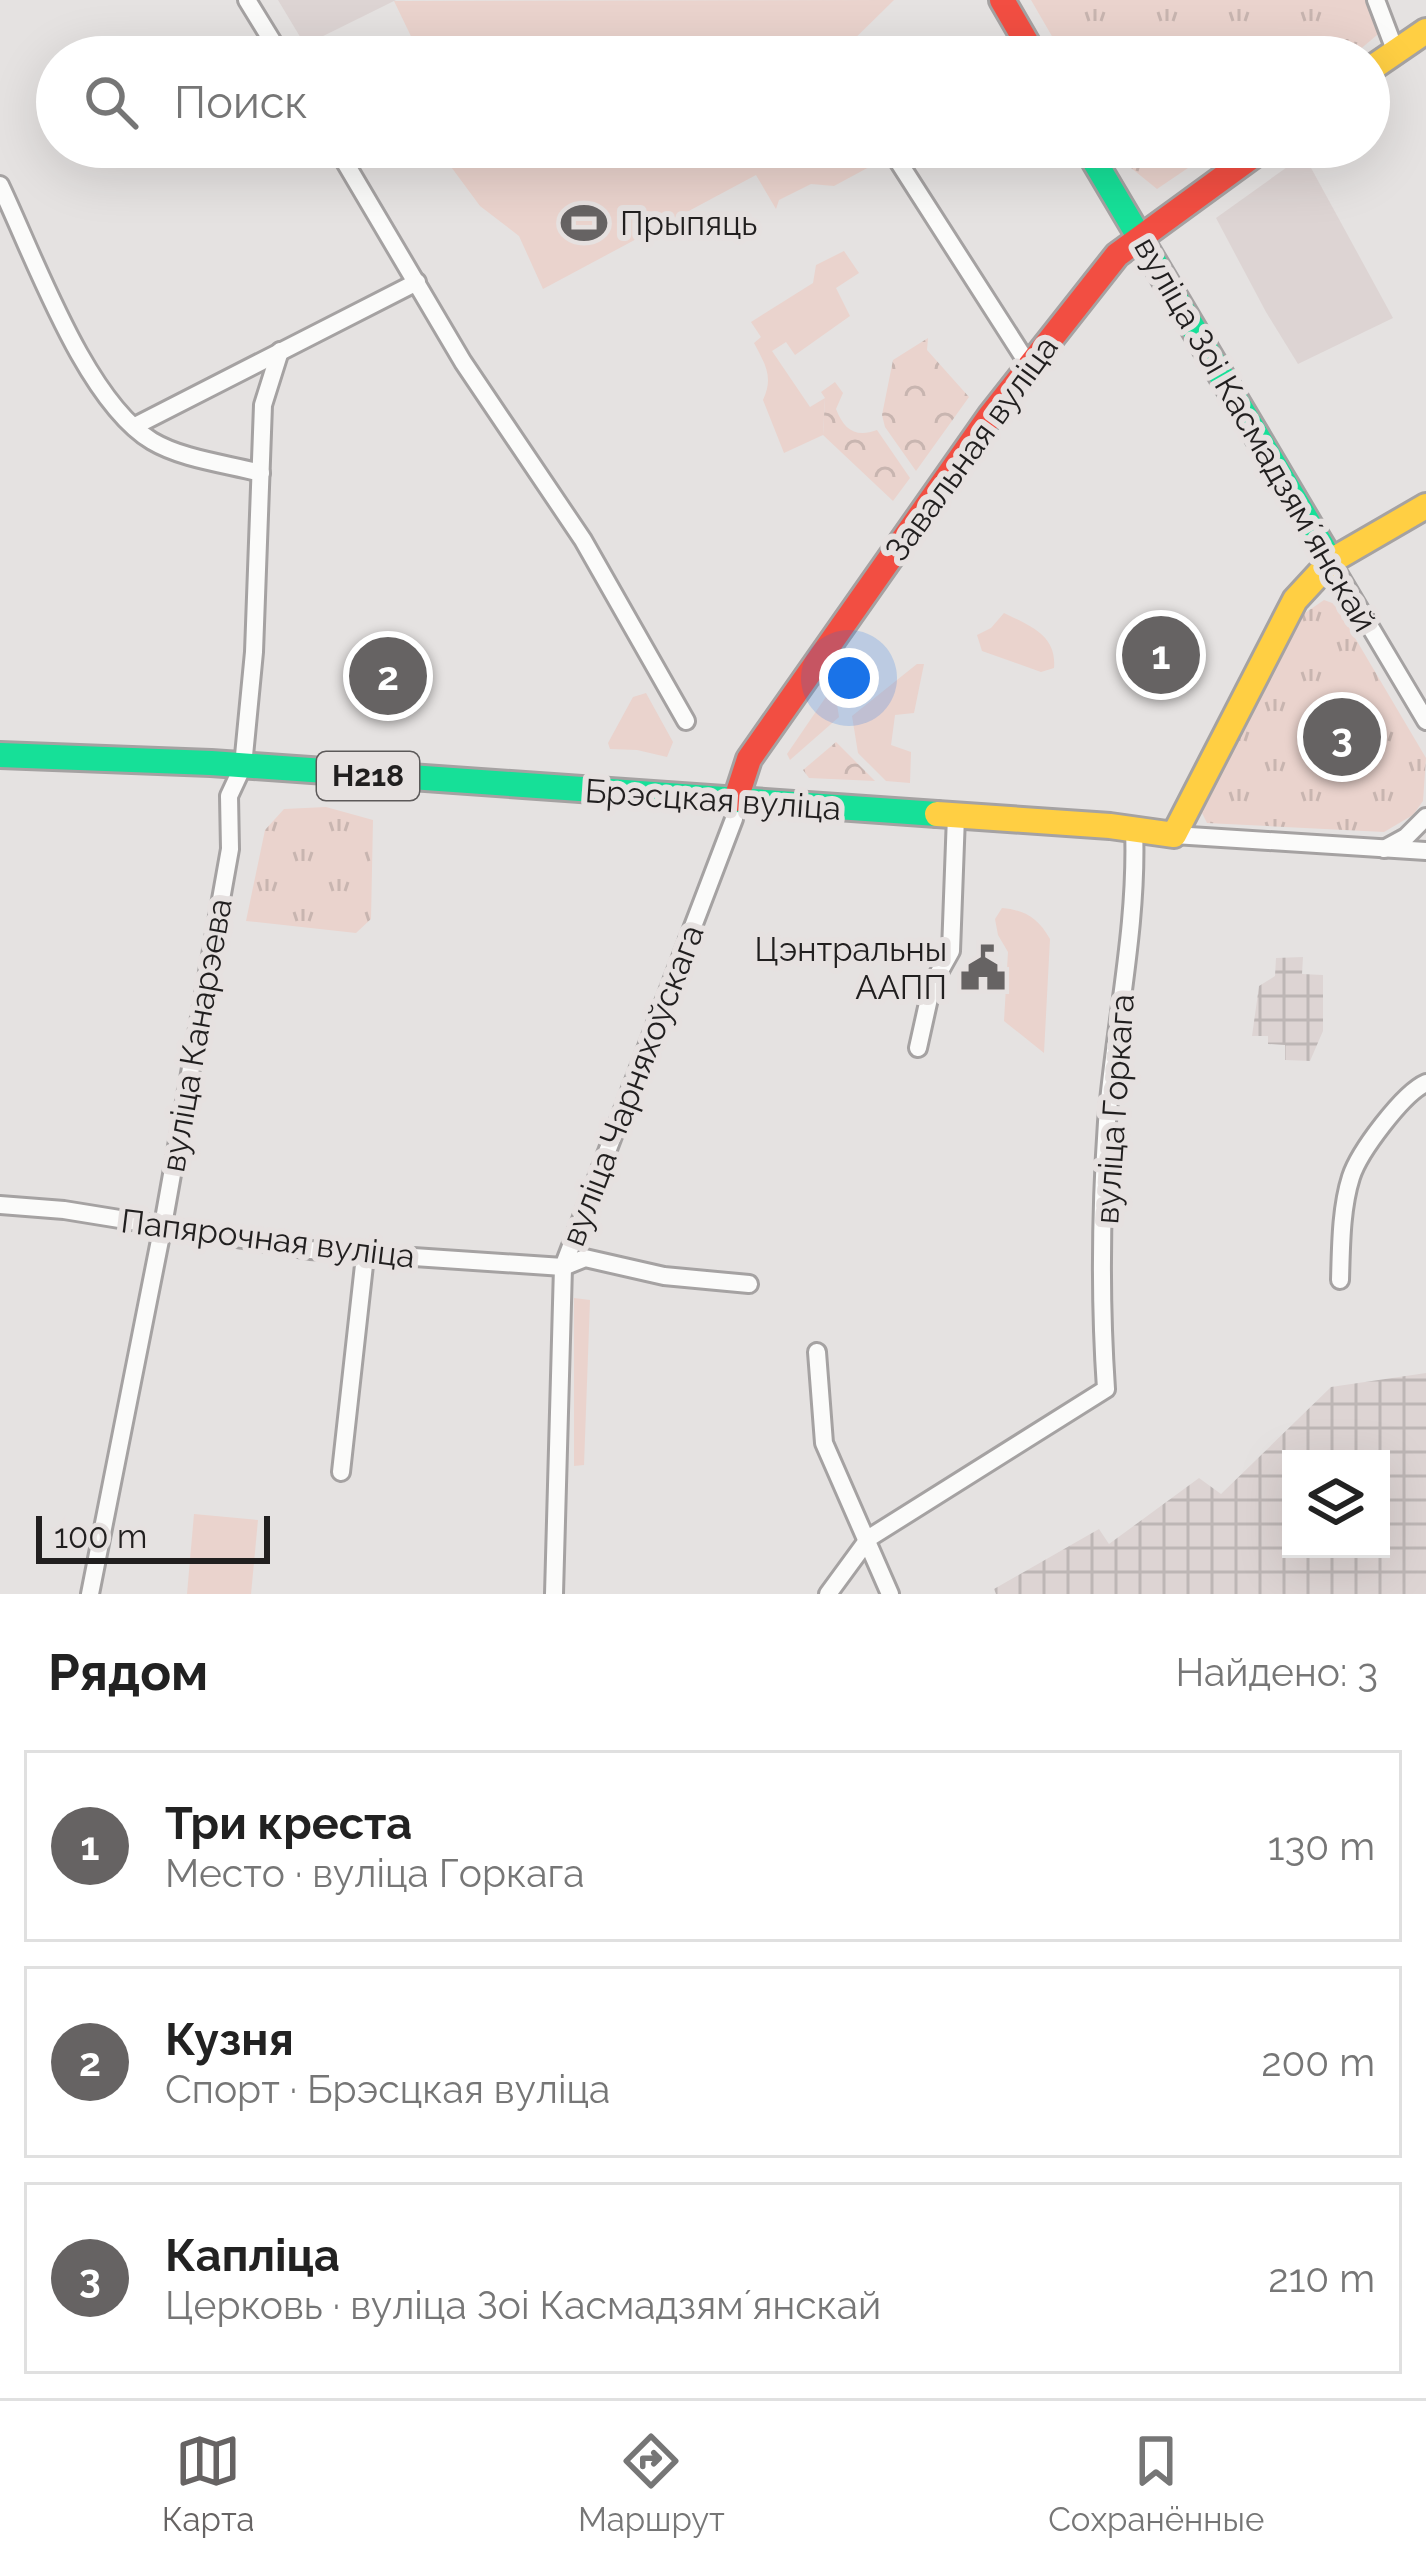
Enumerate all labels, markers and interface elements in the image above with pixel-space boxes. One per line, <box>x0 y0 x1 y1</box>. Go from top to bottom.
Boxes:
search box <box>36 36 1390 168</box>
icon: search <box>78 69 144 135</box>
text: Поиск <box>174 76 308 129</box>
sports icon: Прыпяць <box>559 198 609 248</box>
place label: Прыпяць <box>620 204 757 243</box>
street label: вуліца Зоі Касмадзямʼянскай <box>1126 230 1385 639</box>
street label: Завальная вуліца <box>877 328 1066 568</box>
pin: 1 <box>1122 610 1200 700</box>
pin: 2 <box>349 631 427 721</box>
your location <box>819 648 879 708</box>
pin: 3 <box>1303 692 1381 782</box>
road number: Н218 <box>317 752 419 800</box>
street label: Брэсцкая вуліца <box>584 771 842 828</box>
street label: вуліца Канарэева <box>153 895 240 1175</box>
street label: вуліца Чарняхоўскага <box>553 919 712 1251</box>
place label: Цэнтральны ААПП <box>755 930 947 1007</box>
public building icon: Цэнтральны ААПП <box>958 943 1008 993</box>
street label: вуліца Горкага <box>1087 993 1142 1225</box>
street label: Папярочная вуліца <box>119 1201 417 1276</box>
map controls <box>1282 1450 1390 1558</box>
button: layers <box>1282 1450 1390 1558</box>
scale bar <box>36 1510 270 1563</box>
text: 100 m <box>54 1517 147 1556</box>
text: Рядом <box>48 1642 208 1702</box>
text: Найдено: 3 <box>1175 1649 1378 1695</box>
text: Три креста <box>165 1797 412 1850</box>
text: 1 <box>80 1823 100 1869</box>
text: 130 m <box>1268 1823 1375 1869</box>
text: Место · вуліца Горкага <box>165 1850 585 1896</box>
text: Кузня <box>165 2013 294 2066</box>
text: 2 <box>79 2039 101 2085</box>
text: 200 m <box>1261 2039 1375 2085</box>
text: Спорт · Брэсцкая вуліца <box>165 2066 610 2112</box>
text: Капліца <box>165 2229 340 2282</box>
text: 3 <box>79 2255 101 2301</box>
text: 210 m <box>1268 2255 1375 2301</box>
text: Церковь · вуліца Зоі Касмадзямʼянскай <box>165 2282 881 2328</box>
tab: Карта <box>162 2428 255 2539</box>
tab: Маршрут <box>578 2428 725 2539</box>
tab: Сохранённые <box>1048 2428 1264 2539</box>

